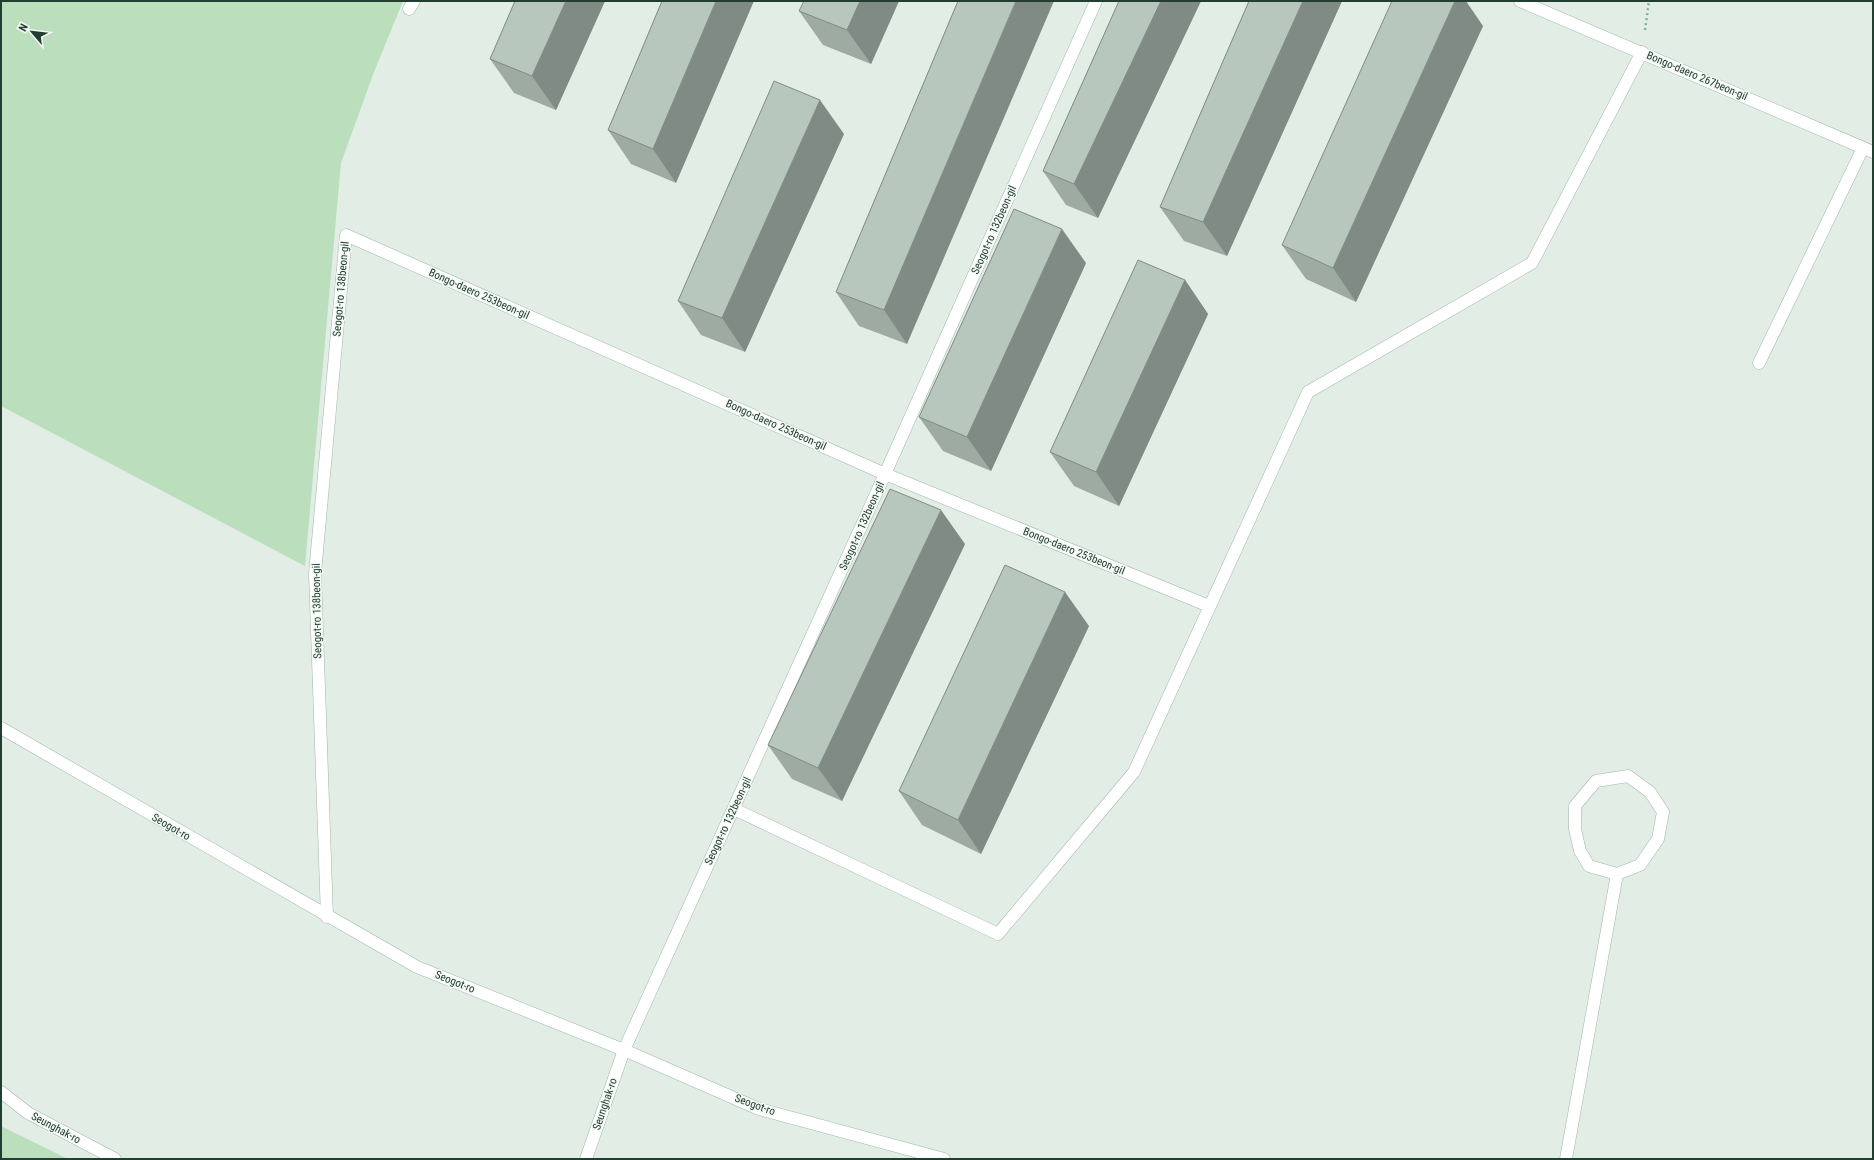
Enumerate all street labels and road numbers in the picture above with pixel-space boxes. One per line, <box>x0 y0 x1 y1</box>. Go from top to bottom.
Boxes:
street label: Bongo-daero 267beon-gil <box>1644 49 1750 103</box>
street label: Seogot-ro 132beon-gil <box>969 184 1019 276</box>
street label: Seogot-ro 138beon-gil <box>330 241 352 337</box>
street label: Bongo-daero 253beon-gil <box>427 266 531 322</box>
street label: Bongo-daero 253beon-gil <box>724 397 828 453</box>
street label: Seogot-ro 132beon-gil <box>837 480 887 572</box>
street label: Bongo-daero 253beon-gil <box>1021 525 1127 577</box>
street label: Seogot-ro 138beon-gil <box>310 563 324 659</box>
street label: Seogot-ro 132beon-gil <box>702 775 754 867</box>
street label: Seogot-ro <box>150 811 193 843</box>
street label: Seogot-ro <box>433 968 477 996</box>
street label: Seunghak-ro <box>590 1076 620 1132</box>
street label: Seogot-ro <box>733 1092 777 1118</box>
street label: Seunghak-ro <box>29 1110 83 1147</box>

